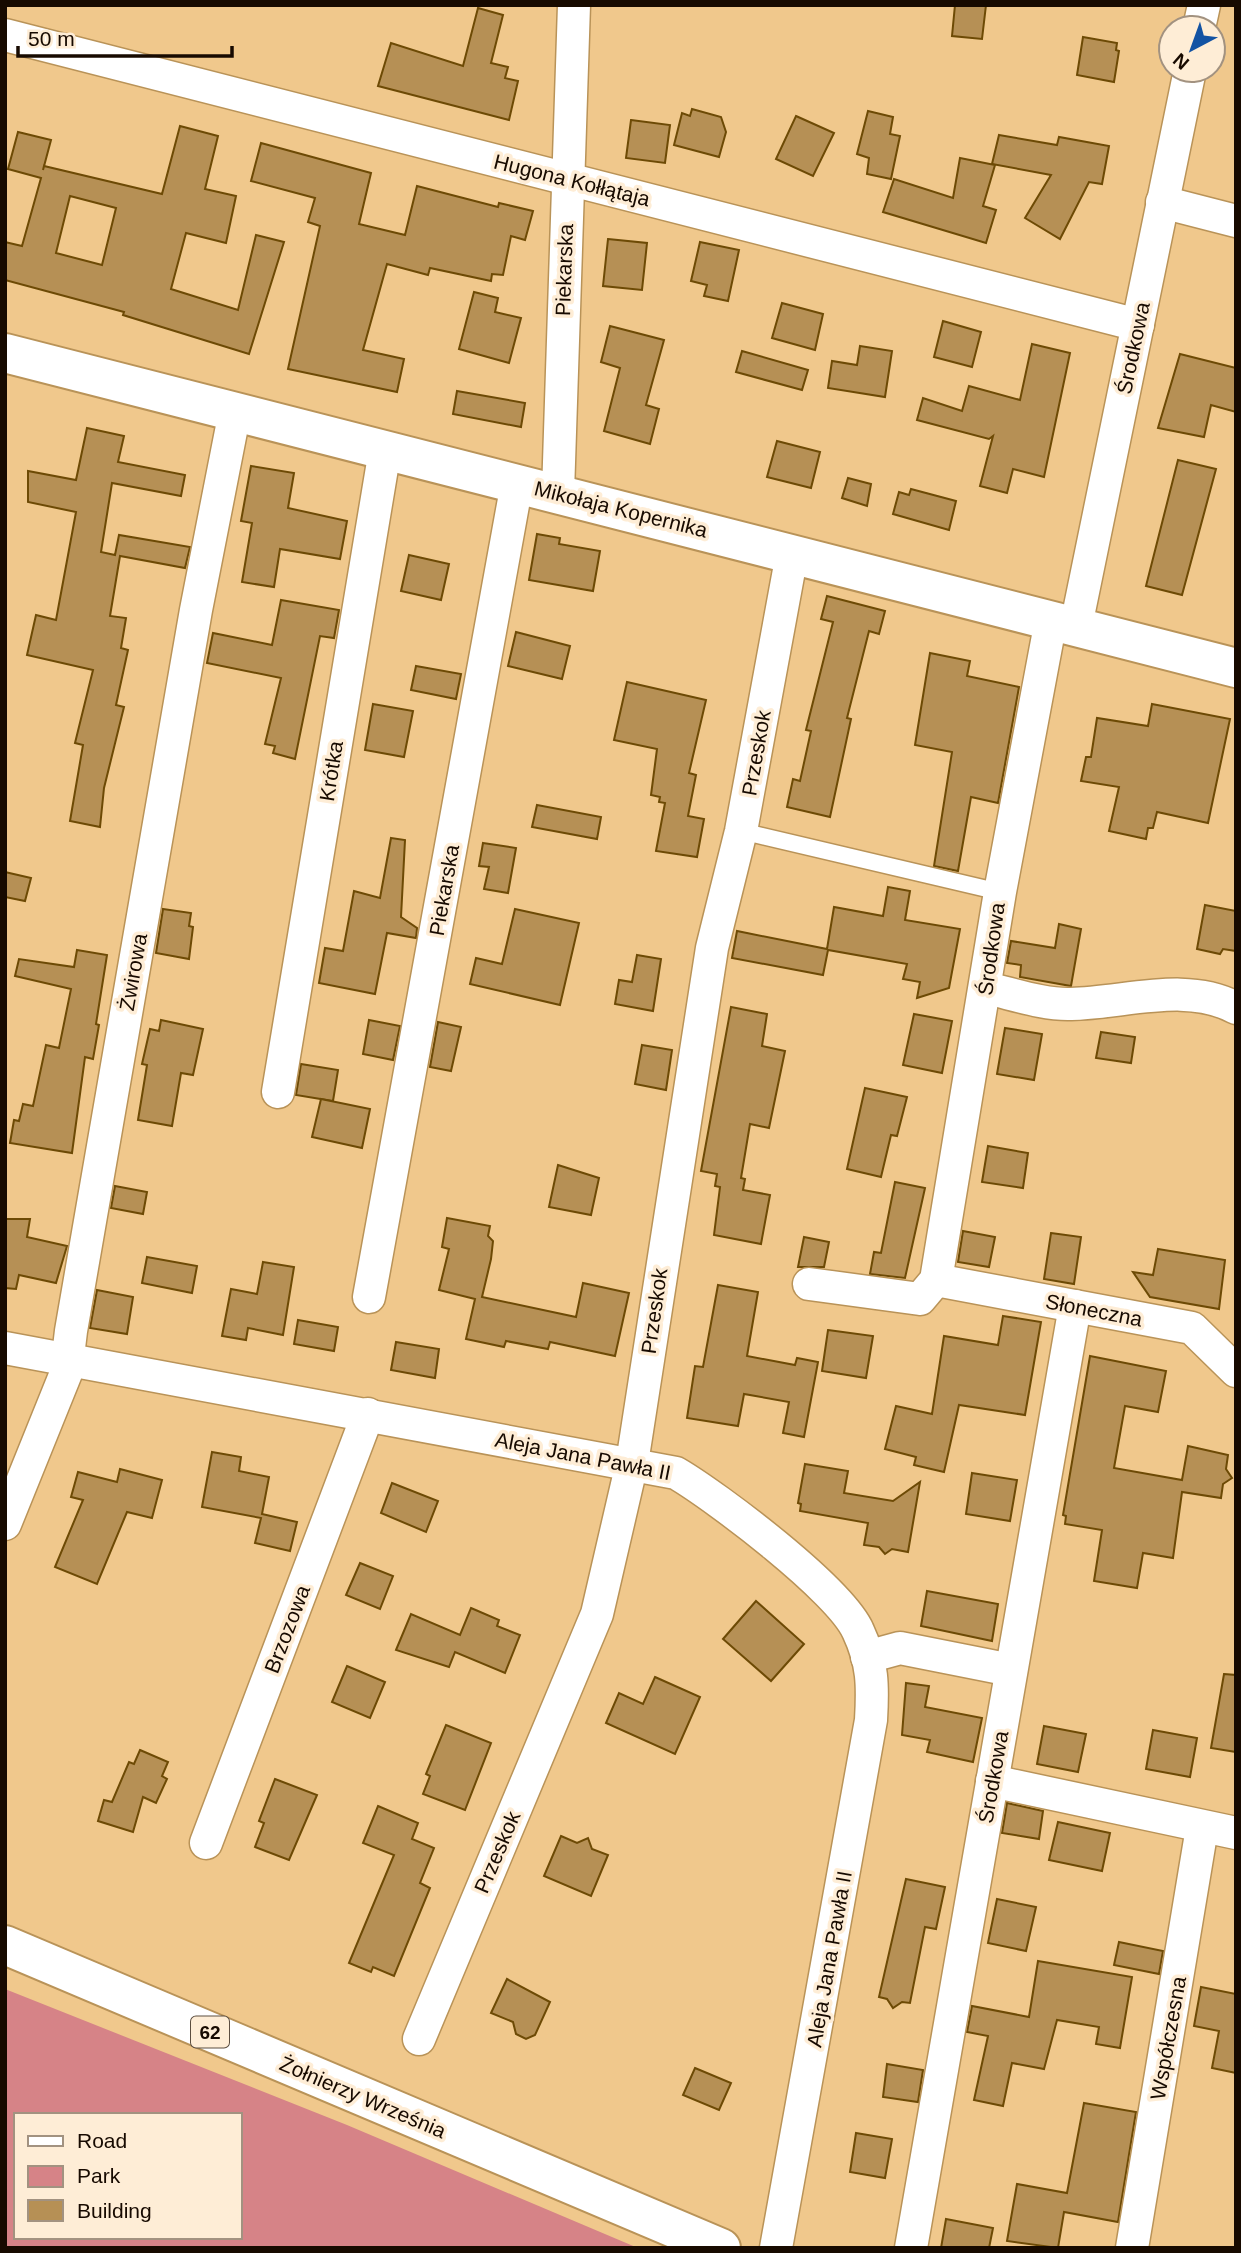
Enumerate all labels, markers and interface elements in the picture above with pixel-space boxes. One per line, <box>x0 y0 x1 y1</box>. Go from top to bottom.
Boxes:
scale bar <box>18 14 231 58</box>
north arrow <box>1157 14 1227 84</box>
text: 50 m <box>28 27 75 50</box>
text: N <box>1169 49 1193 74</box>
street label: Hugona Kołłątaja <box>492 149 653 211</box>
street label: Piekarska <box>551 223 577 316</box>
street label: Środkowa <box>1112 300 1154 396</box>
street label: Mikołaja Kopernika <box>532 476 710 542</box>
street label: Przeskok <box>737 708 775 798</box>
street label: Krótka <box>315 739 347 803</box>
street label: Piekarska <box>425 842 463 937</box>
street label: Środkowa <box>973 901 1009 997</box>
street label: Żwirowa <box>115 931 151 1012</box>
street label: Przeskok <box>637 1266 671 1355</box>
street label: Słoneczna <box>1044 1289 1145 1331</box>
street label: Aleja Jana Pawła II <box>493 1428 673 1484</box>
street label: Brzozowa <box>260 1582 314 1676</box>
street label: Środkowa <box>974 1729 1012 1825</box>
street label: Przeskok <box>470 1807 525 1896</box>
street label: Aleja Jana Pawła II <box>802 1869 856 2049</box>
street label: Współczesna <box>1146 1974 1190 2101</box>
road number: 62 <box>191 2016 229 2048</box>
street label: Żołnierzy Września <box>277 2052 450 2143</box>
legend <box>14 2113 242 2239</box>
text: Road <box>77 2129 127 2152</box>
text: Park <box>77 2164 121 2187</box>
text: Building <box>77 2199 152 2222</box>

